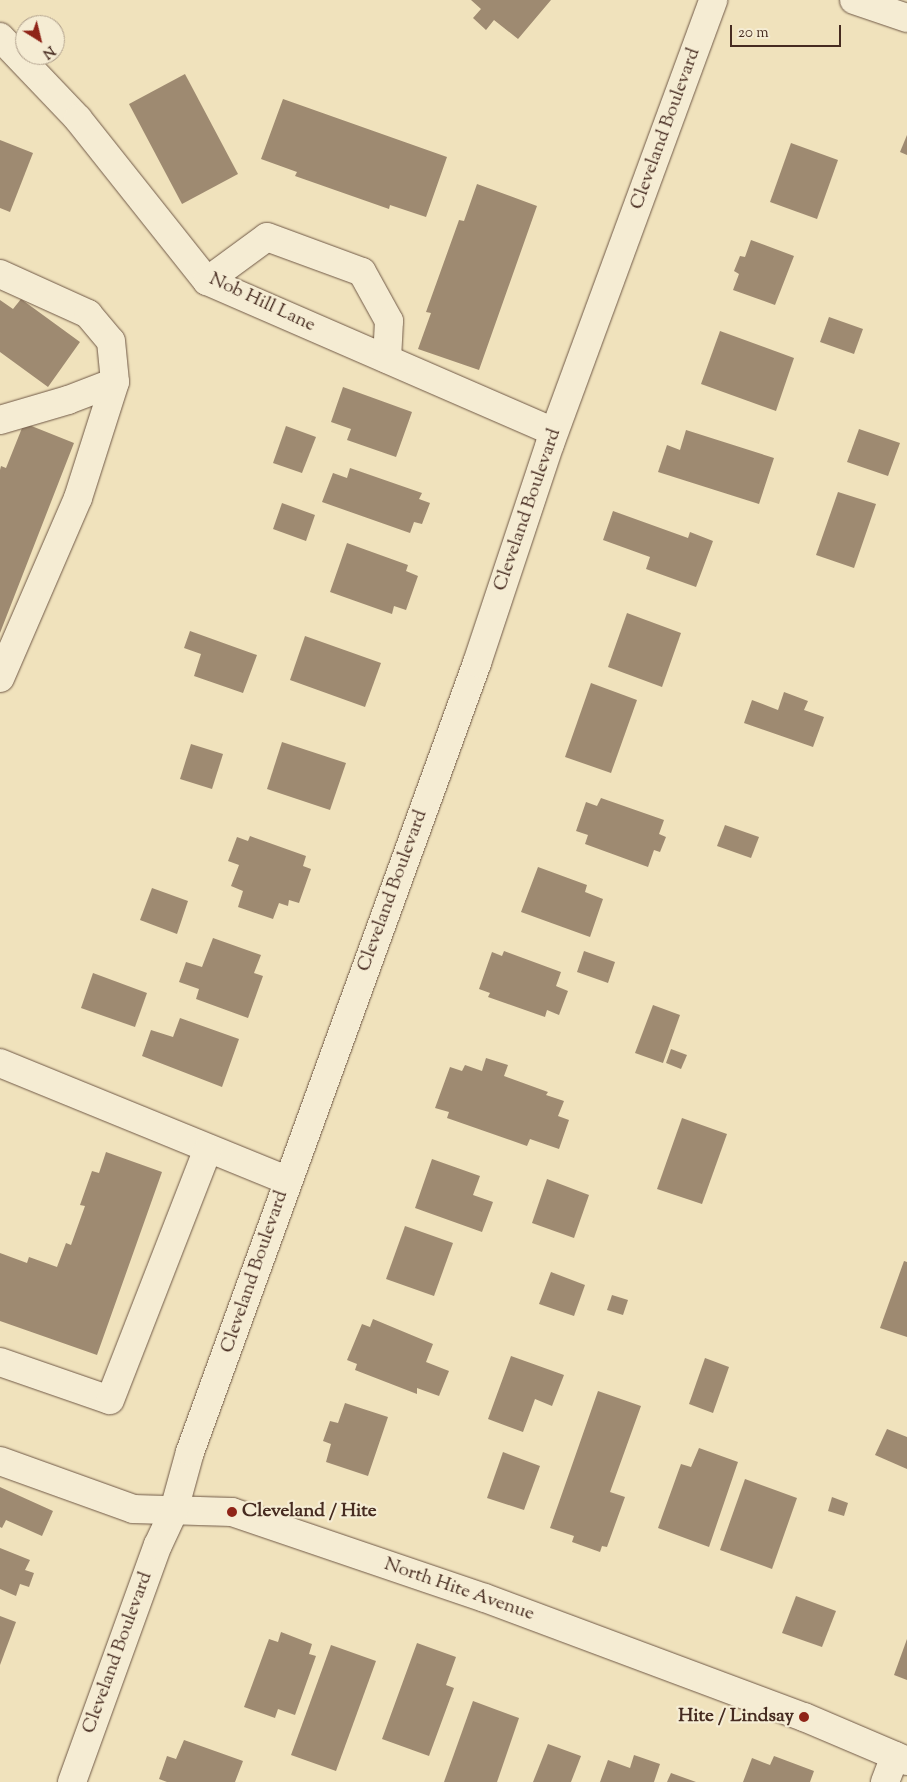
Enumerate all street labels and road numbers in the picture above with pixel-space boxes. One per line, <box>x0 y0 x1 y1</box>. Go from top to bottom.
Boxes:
street label: Cleveland Boulevard <box>626 45 706 213</box>
street label: Nob Hill Lane <box>205 268 319 338</box>
street label: Cleveland Boulevard <box>489 426 567 594</box>
street label: Cleveland Boulevard <box>353 807 433 975</box>
street label: Cleveland Boulevard <box>216 1188 294 1356</box>
street label: North Hite Avenue <box>381 1554 537 1626</box>
street label: Cleveland Boulevard <box>78 1569 158 1737</box>

